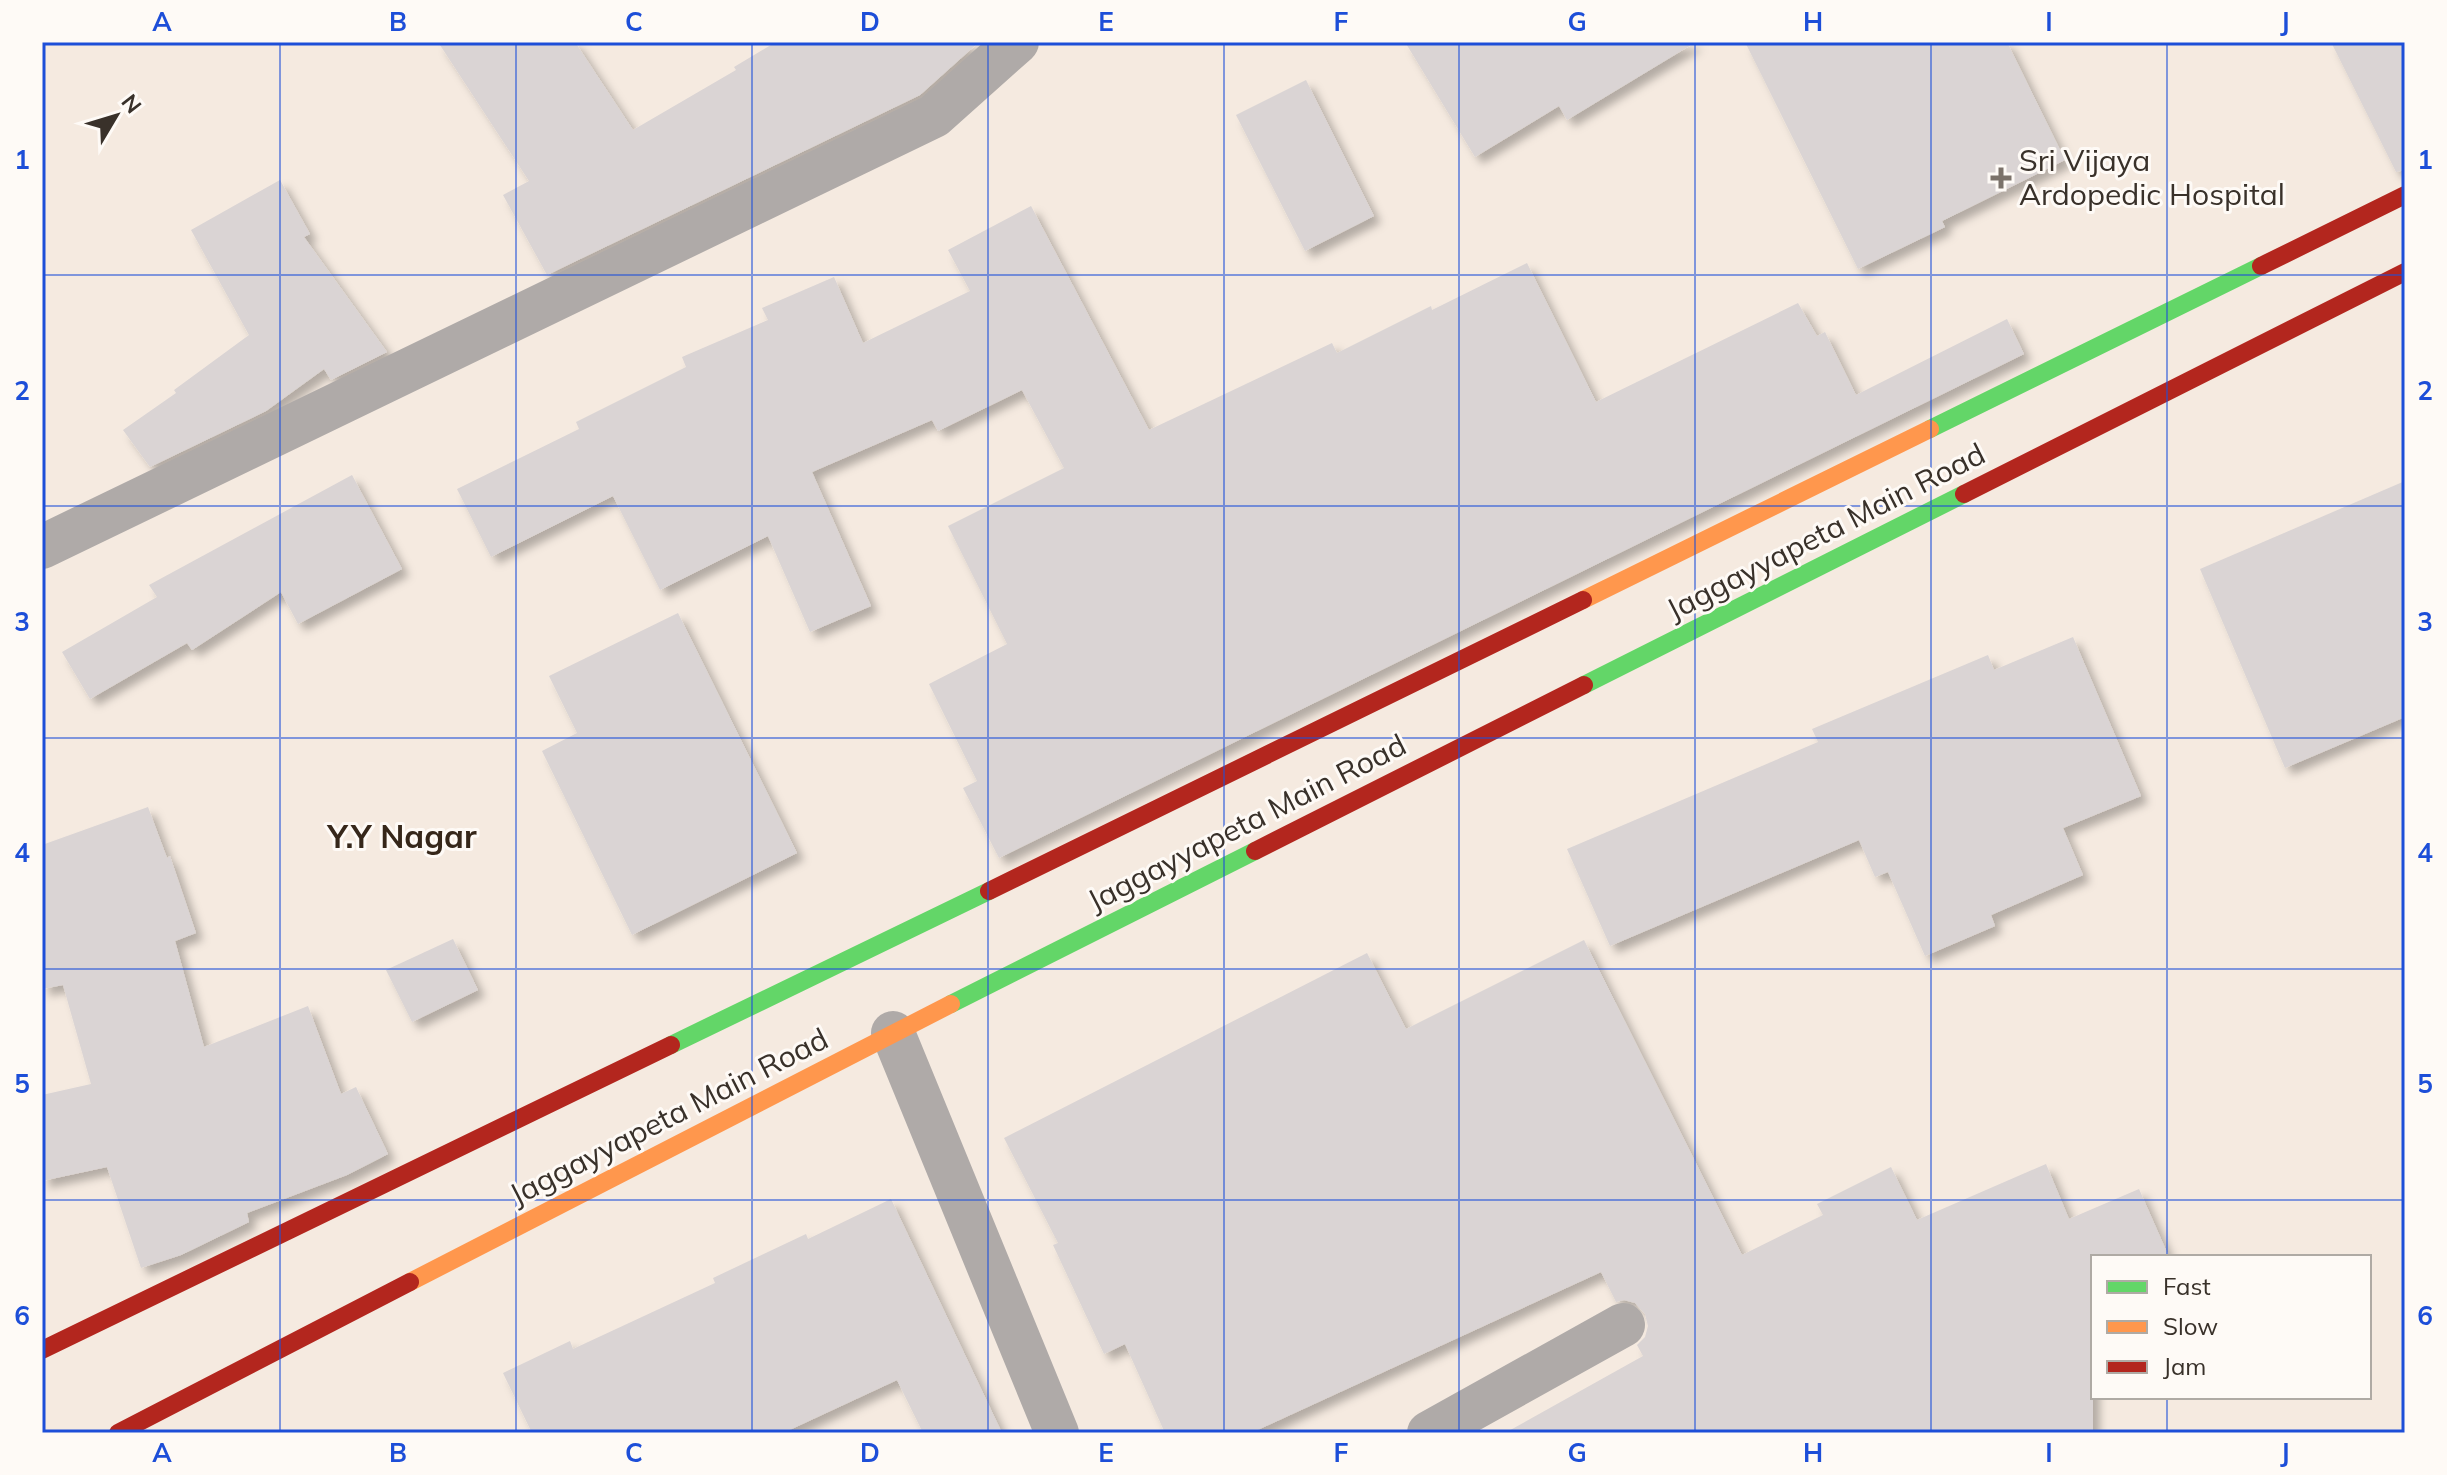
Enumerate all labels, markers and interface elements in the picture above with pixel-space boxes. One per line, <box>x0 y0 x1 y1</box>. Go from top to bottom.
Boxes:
text: A <box>152 5 172 38</box>
text: B <box>389 5 407 38</box>
text: C <box>625 5 643 38</box>
text: D <box>860 5 880 38</box>
text: E <box>1098 5 1114 38</box>
text: F <box>1334 5 1349 38</box>
text: G <box>1567 5 1587 38</box>
text: H <box>1803 5 1823 38</box>
text: I <box>2045 5 2053 38</box>
text: J <box>2280 5 2290 38</box>
north arrow <box>76 76 156 156</box>
text: N <box>116 89 148 119</box>
place label: Sri Vijaya Ardopedic Hospital <box>2019 141 2285 213</box>
text: 1 <box>14 143 30 176</box>
text: 1 <box>2417 143 2433 176</box>
marker: Sri Vijaya Ardopedic Hospital <box>1990 167 2012 189</box>
text: 2 <box>14 374 30 407</box>
text: 2 <box>2417 374 2433 407</box>
street label: Jaggayyapeta Main Road <box>1660 434 1991 628</box>
text: 3 <box>14 605 30 638</box>
text: 3 <box>2417 605 2433 638</box>
street label: Jaggayyapeta Main Road <box>1081 725 1412 919</box>
district label: Y.Y Nagar <box>327 816 477 856</box>
text: 4 <box>14 836 30 869</box>
text: 4 <box>2417 836 2433 869</box>
street label: Jaggayyapeta Main Road <box>503 1019 834 1213</box>
text: 5 <box>14 1067 30 1100</box>
text: 5 <box>2417 1067 2433 1100</box>
legend <box>2091 1255 2371 1399</box>
text: Fast <box>2163 1271 2211 1301</box>
text: 6 <box>14 1299 30 1332</box>
text: 6 <box>2417 1299 2433 1332</box>
text: Slow <box>2163 1311 2218 1341</box>
text: Jam <box>2163 1351 2206 1381</box>
text: A <box>152 1436 172 1469</box>
text: B <box>389 1436 407 1469</box>
text: C <box>625 1436 643 1469</box>
text: D <box>860 1436 880 1469</box>
text: E <box>1098 1436 1114 1469</box>
text: F <box>1334 1436 1349 1469</box>
text: G <box>1567 1436 1587 1469</box>
text: H <box>1803 1436 1823 1469</box>
text: I <box>2045 1436 2053 1469</box>
text: J <box>2280 1436 2290 1469</box>

